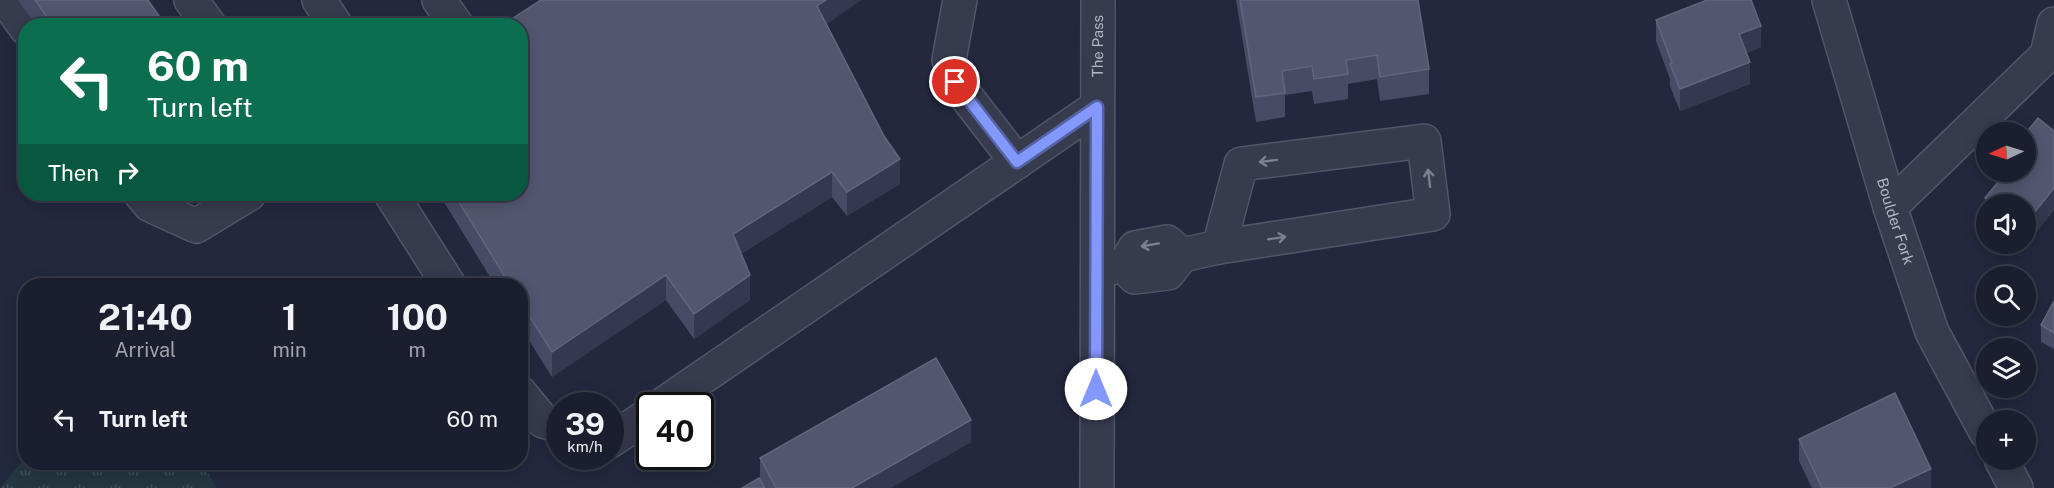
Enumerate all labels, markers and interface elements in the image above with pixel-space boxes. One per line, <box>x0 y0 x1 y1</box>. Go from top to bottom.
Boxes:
street label: The Pass <box>1089 15 1106 77</box>
text: 60 m <box>147 41 249 90</box>
icon: left <box>48 42 126 120</box>
pin <box>929 56 980 107</box>
icon: arrive <box>938 65 971 98</box>
text: Turn left <box>147 91 253 123</box>
north arrow <box>1976 122 2036 182</box>
map controls <box>1976 122 2036 470</box>
one-way arrow <box>1258 155 1278 166</box>
icon: right <box>111 156 144 189</box>
text: Then <box>48 160 99 186</box>
one-way arrow <box>1423 169 1434 188</box>
street label: Boulder Fork <box>1874 176 1918 267</box>
button: sound <box>1976 194 2036 254</box>
one-way arrow <box>1266 232 1286 243</box>
one-way arrow <box>1141 240 1161 251</box>
button: search <box>1976 266 2036 326</box>
text: 21:40 <box>98 296 193 338</box>
text: 1 <box>282 296 297 338</box>
text: 100 <box>386 296 448 338</box>
text: Arrival <box>114 338 176 362</box>
text: min <box>273 338 306 362</box>
text: m <box>409 338 426 362</box>
button: layers <box>1976 338 2036 398</box>
position arrow <box>1064 357 1128 421</box>
speed limit sign: 40 <box>636 392 714 470</box>
icon: left <box>48 403 81 436</box>
text: Turn left <box>99 406 188 432</box>
text: 60 m <box>447 406 498 432</box>
text: 39 <box>565 406 605 442</box>
button: + <box>1976 410 2036 470</box>
text: km/h <box>567 438 603 455</box>

